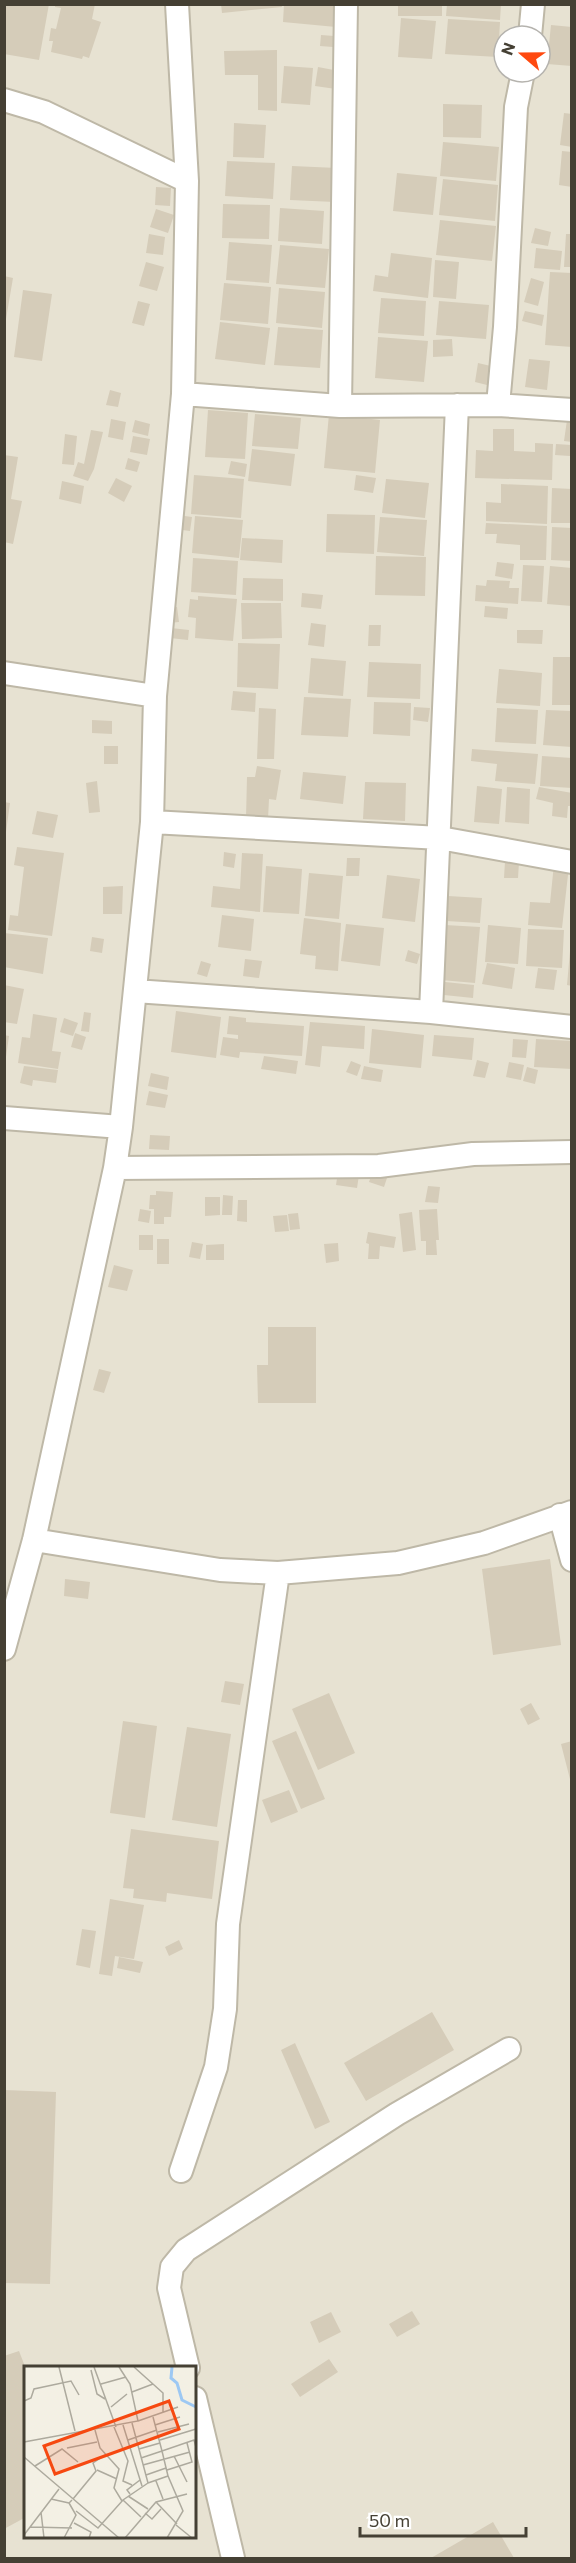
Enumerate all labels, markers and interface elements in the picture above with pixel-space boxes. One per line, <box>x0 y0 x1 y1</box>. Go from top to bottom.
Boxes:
north arrow <box>492 24 552 84</box>
text: N <box>496 40 518 58</box>
inset map <box>24 2366 196 2539</box>
scale bar <box>360 2500 526 2538</box>
text: 50 m <box>369 2509 410 2531</box>

